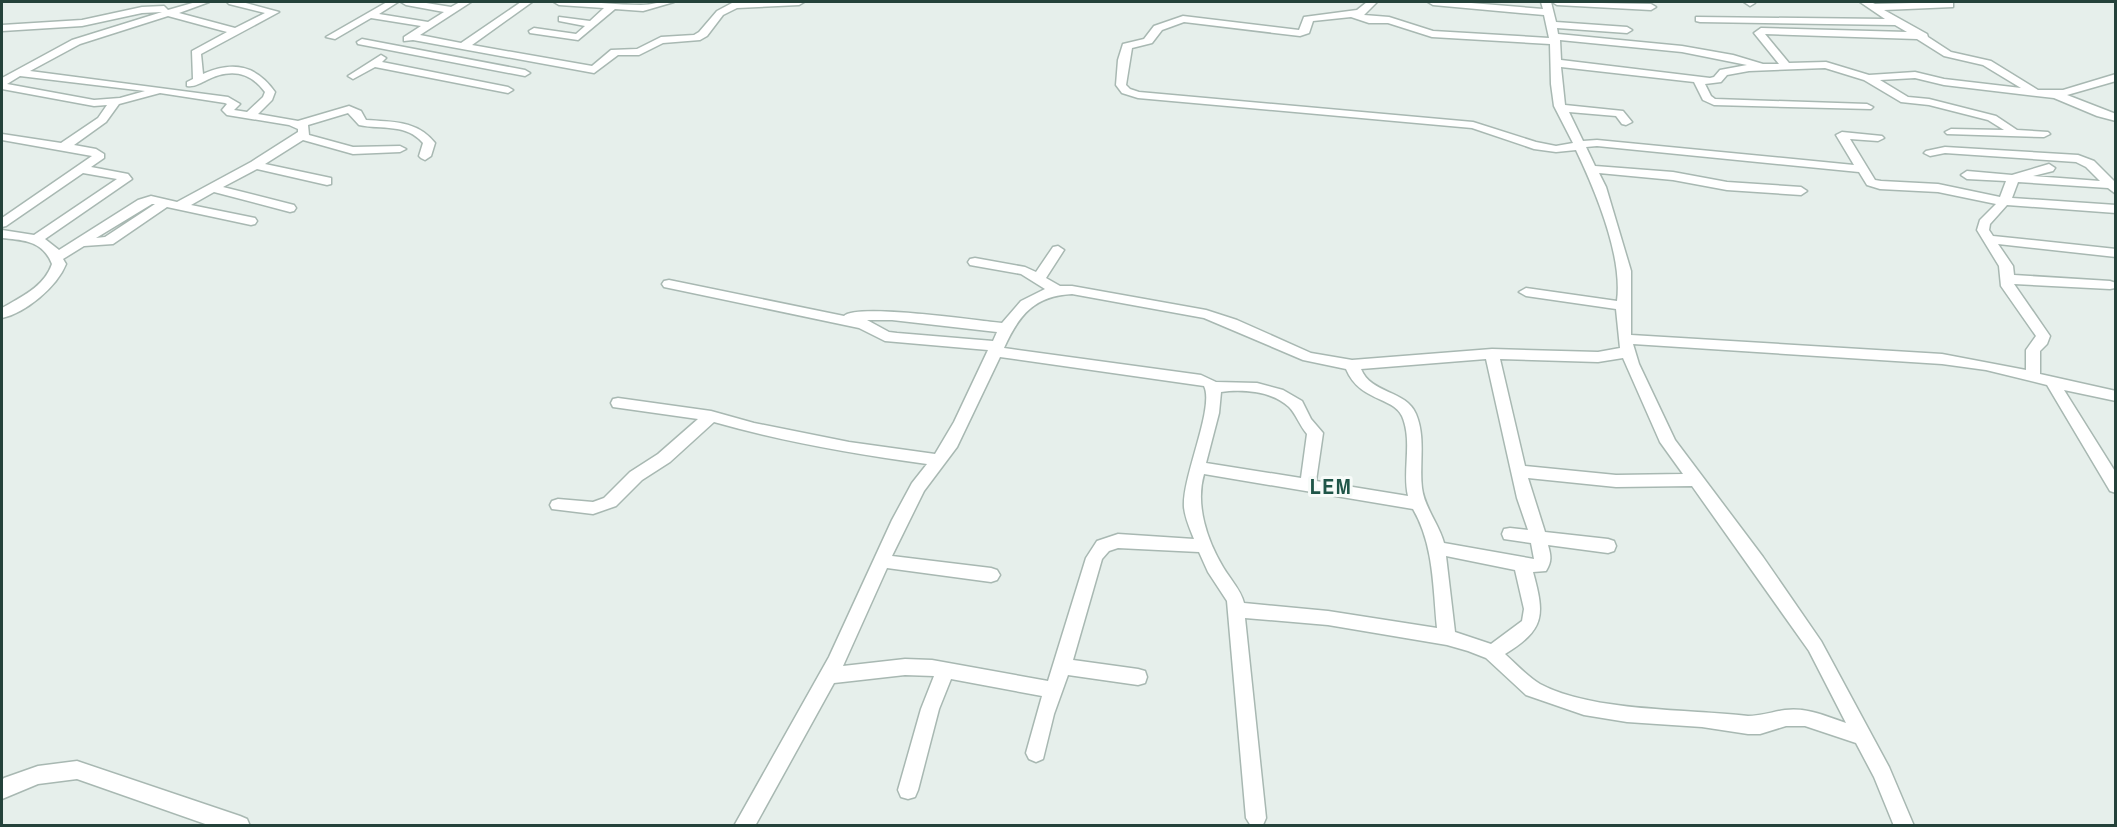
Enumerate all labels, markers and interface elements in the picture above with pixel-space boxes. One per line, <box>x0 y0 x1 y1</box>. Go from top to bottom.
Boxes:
district label: LEM <box>1310 471 1352 501</box>

